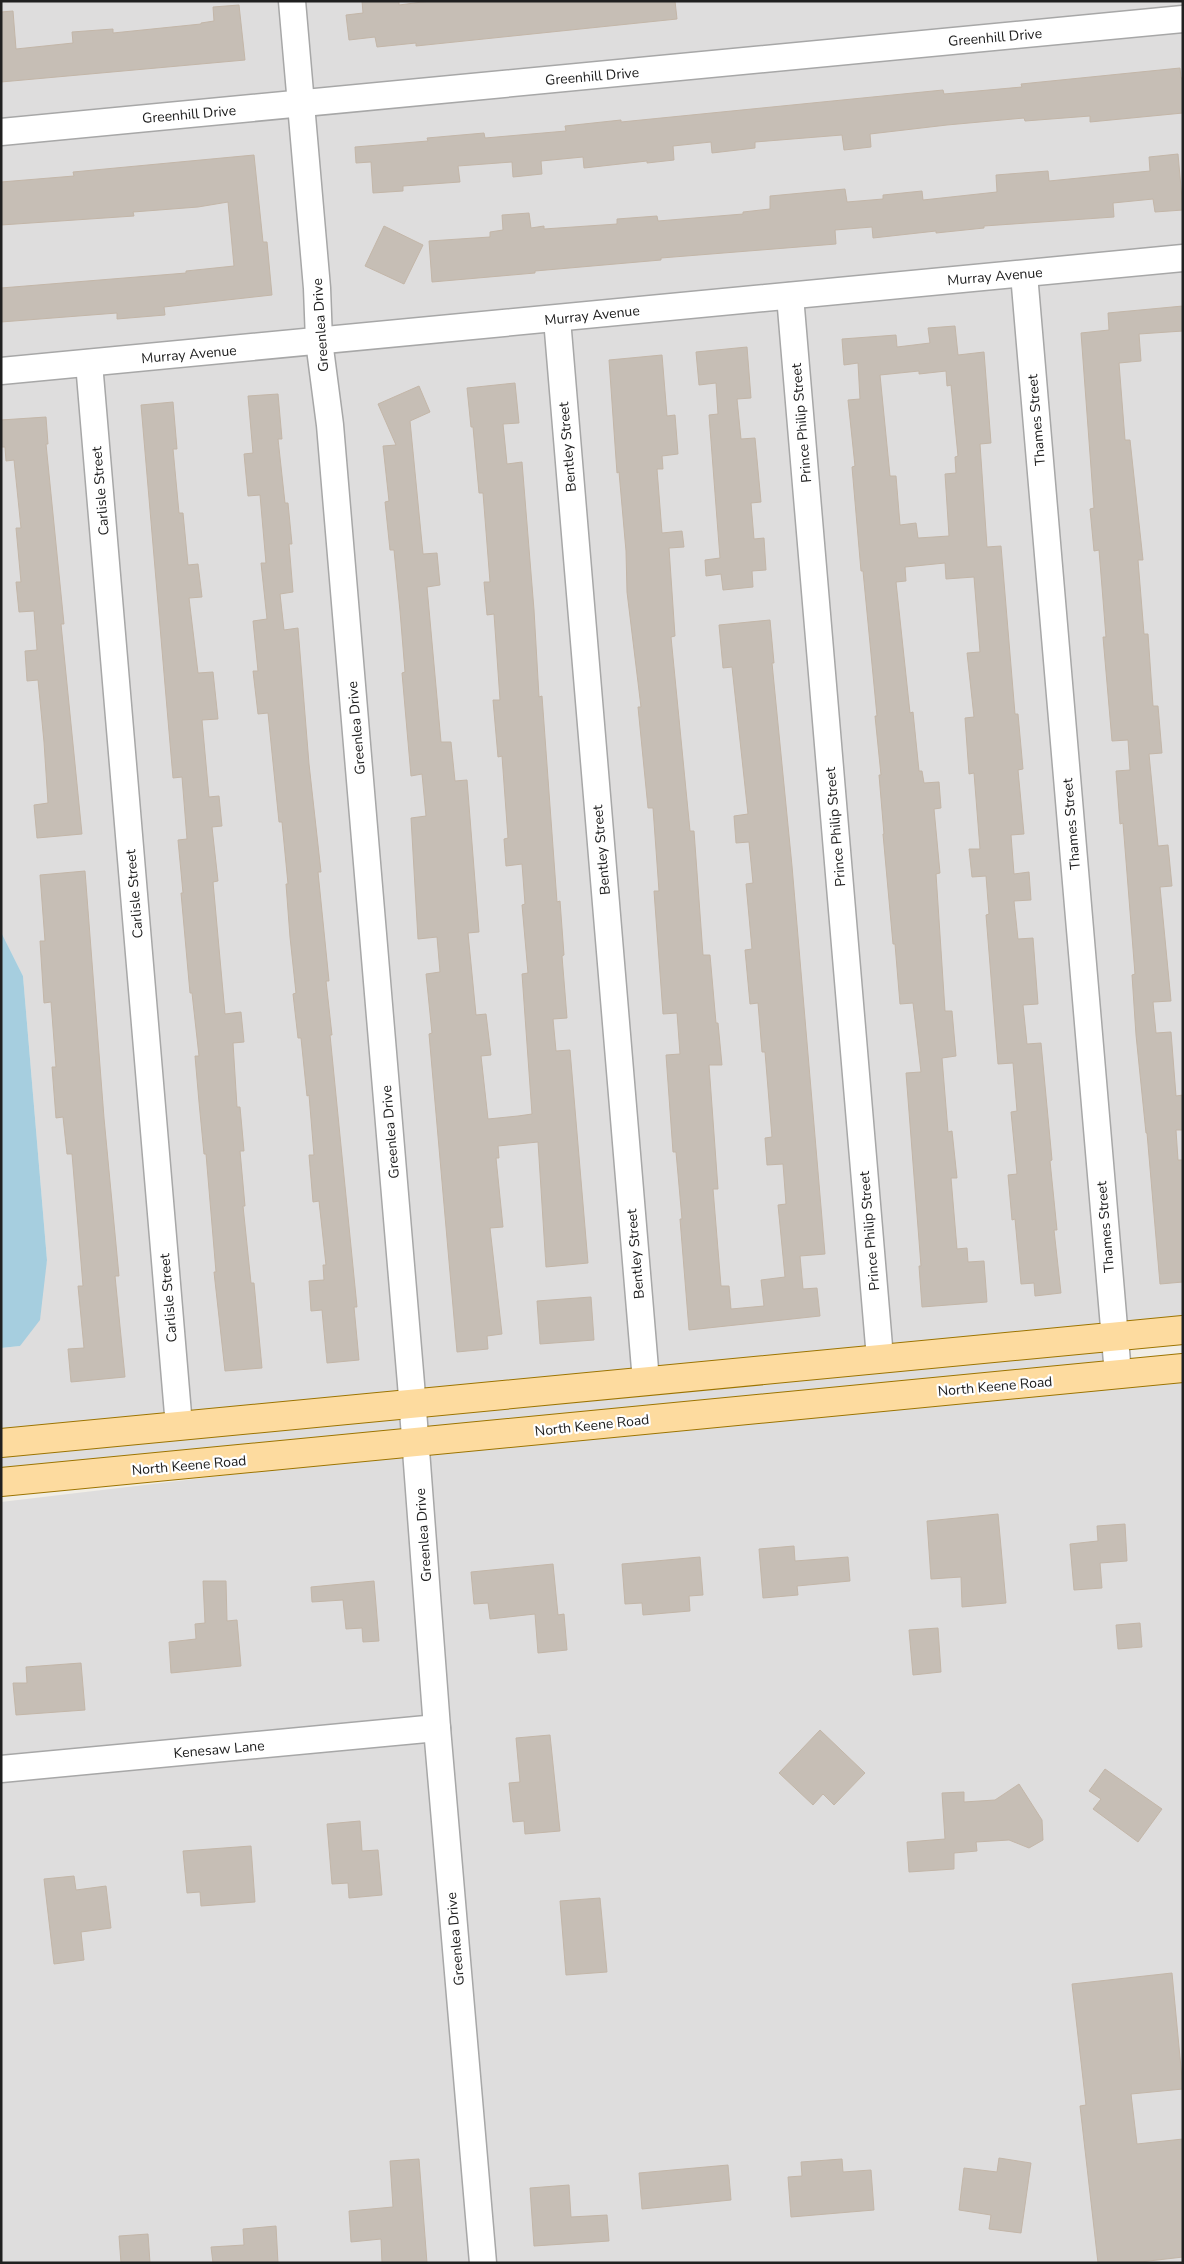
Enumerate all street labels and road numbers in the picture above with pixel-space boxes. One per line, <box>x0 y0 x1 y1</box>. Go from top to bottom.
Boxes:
street label: Greenhill Drive <box>947 24 1043 51</box>
street label: Greenhill Drive <box>544 63 640 90</box>
street label: Greenhill Drive <box>141 101 237 128</box>
street label: Murray Avenue <box>947 263 1043 290</box>
street label: Greenlea Drive <box>308 278 333 372</box>
street label: Murray Avenue <box>544 301 641 330</box>
street label: Murray Avenue <box>141 341 237 368</box>
street label: Prince Philip Street <box>787 362 816 483</box>
street label: Thames Street <box>1023 373 1050 466</box>
street label: Bentley Street <box>554 401 581 493</box>
street label: Carlisle Street <box>87 446 114 536</box>
street label: Greenlea Drive <box>343 680 370 775</box>
street label: Prince Philip Street <box>821 766 850 887</box>
street label: Thames Street <box>1058 777 1085 870</box>
street label: Bentley Street <box>588 804 615 896</box>
street label: Carlisle Street <box>121 849 148 939</box>
street label: Greenlea Drive <box>377 1084 404 1179</box>
street label: Prince Philip Street <box>855 1170 884 1291</box>
street label: Thames Street <box>1092 1180 1119 1273</box>
street label: Bentley Street <box>622 1208 649 1300</box>
street label: Carlisle Street <box>155 1253 182 1343</box>
street label: North Keene Road <box>937 1372 1053 1401</box>
street label: North Keene Road <box>534 1410 650 1441</box>
street label: North Keene Road <box>131 1451 247 1480</box>
street label: Greenlea Drive <box>411 1488 436 1582</box>
street label: Kenesaw Lane <box>173 1736 265 1763</box>
street label: Greenlea Drive <box>442 1891 469 1986</box>

